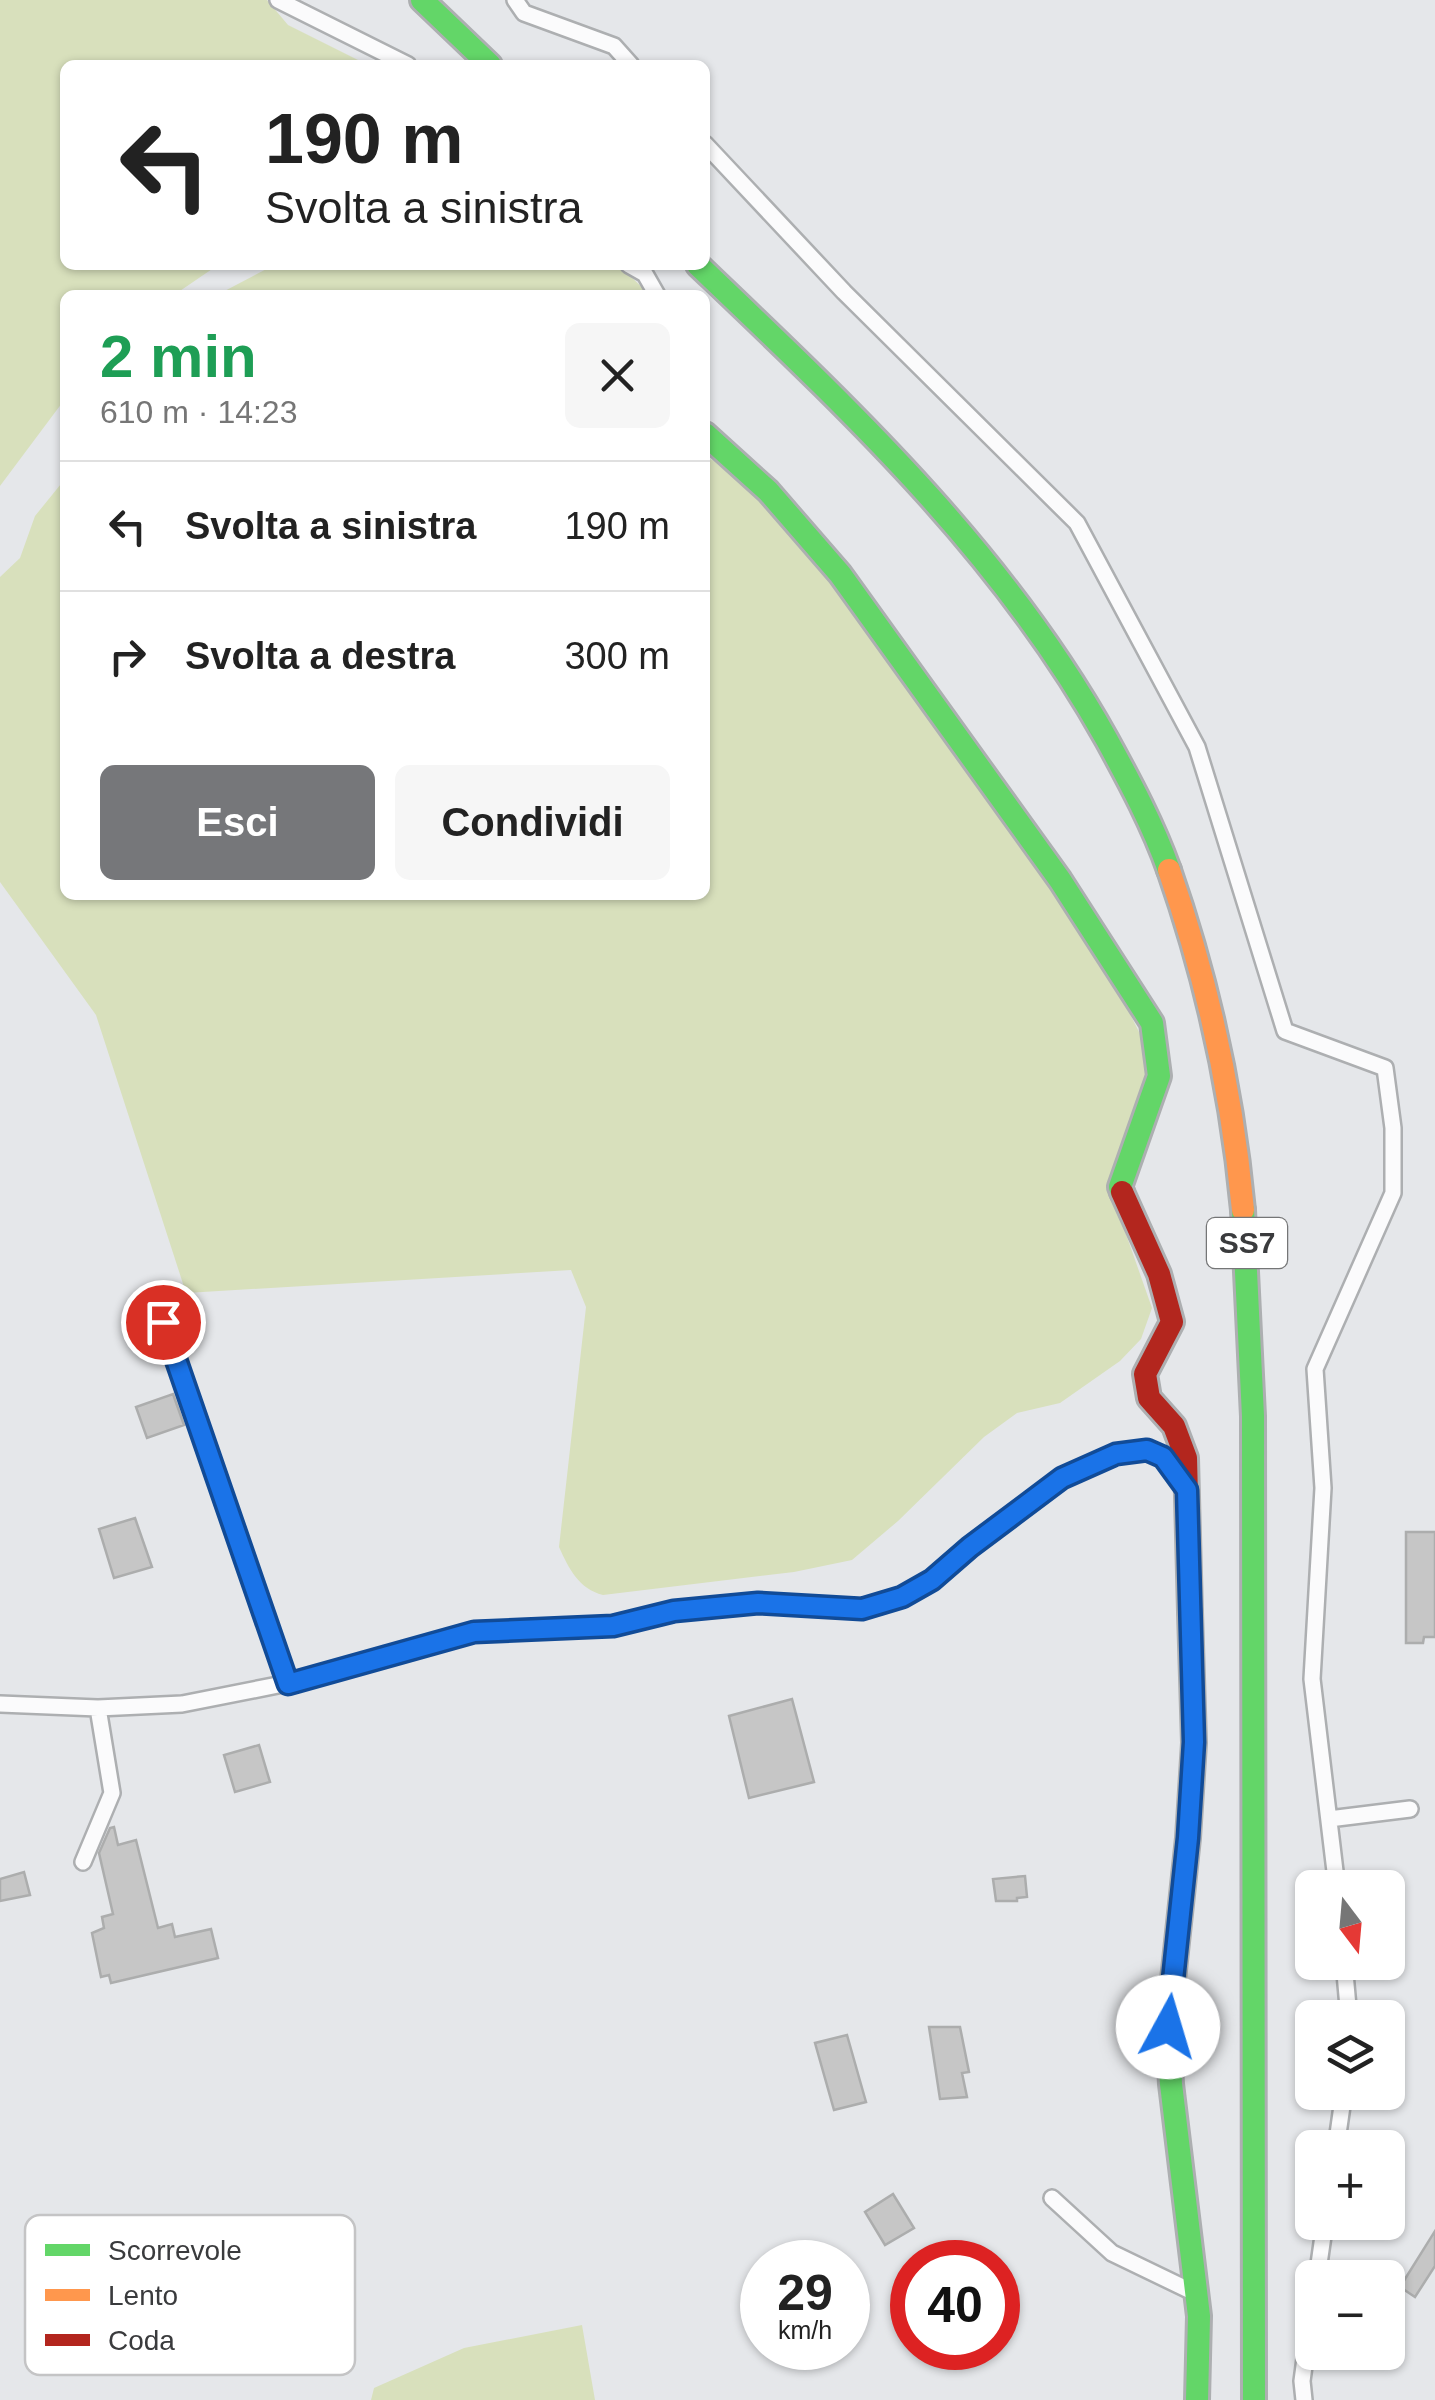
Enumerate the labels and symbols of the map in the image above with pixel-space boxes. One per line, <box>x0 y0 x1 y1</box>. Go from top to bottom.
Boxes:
road number: SS7 <box>1207 1218 1287 1268</box>
pin <box>121 1280 206 1365</box>
north arrow <box>1295 1870 1405 1980</box>
position arrow <box>1116 1975 1220 2079</box>
legend <box>25 2215 355 2375</box>
text: Scorrevole <box>108 2235 242 2266</box>
speed limit sign: 40 <box>890 2240 1020 2370</box>
text: Lento <box>108 2280 178 2311</box>
text: Coda <box>108 2325 175 2356</box>

